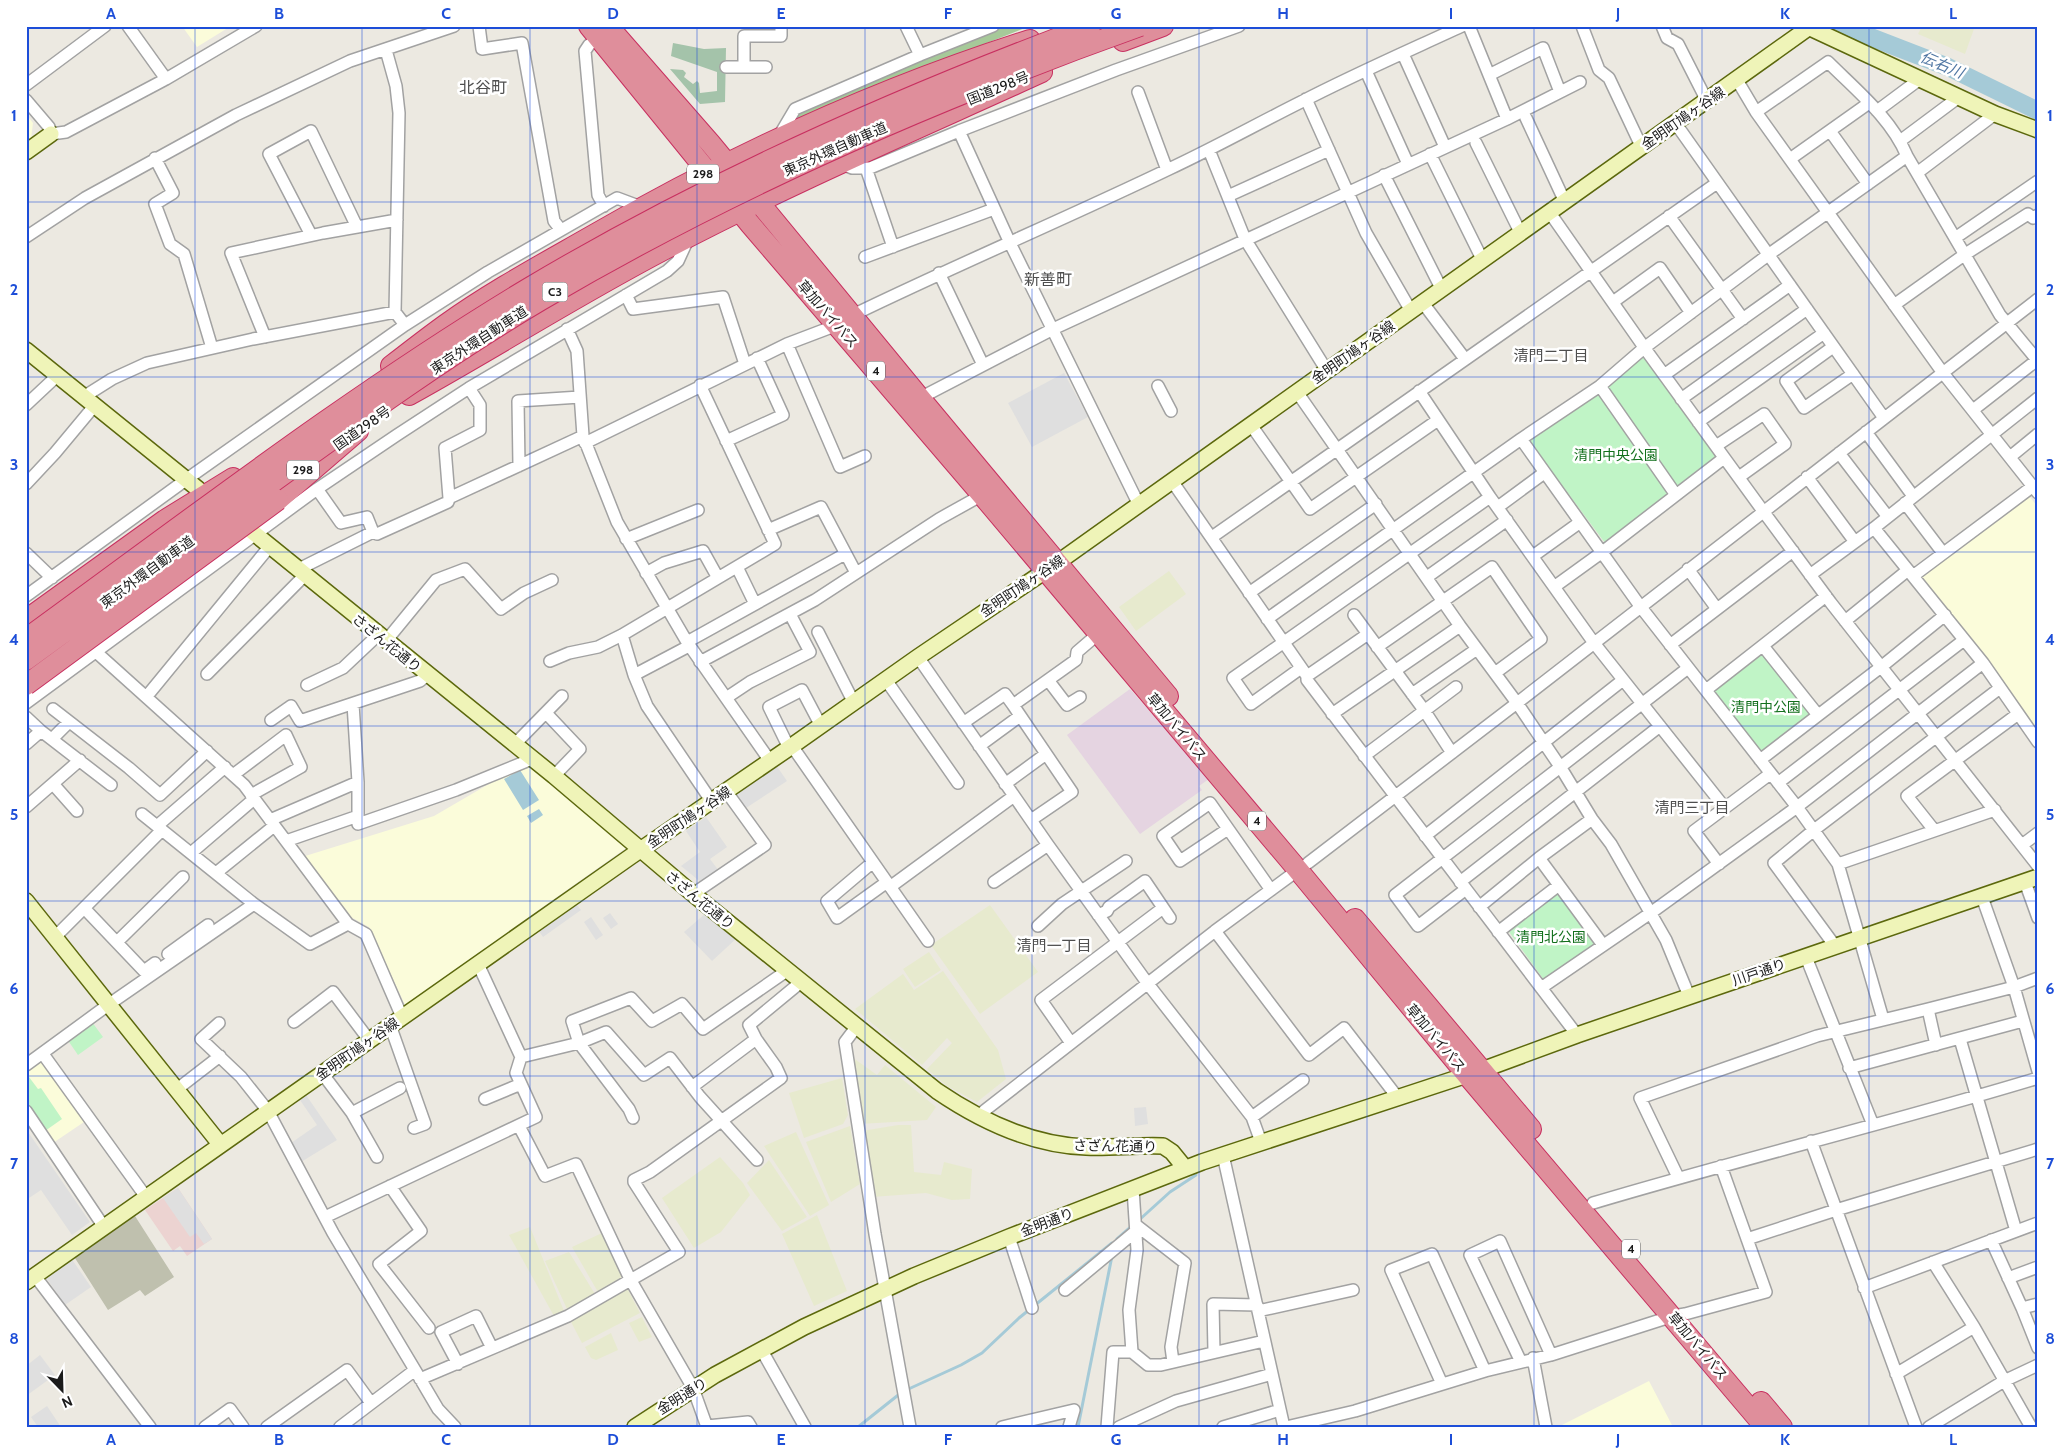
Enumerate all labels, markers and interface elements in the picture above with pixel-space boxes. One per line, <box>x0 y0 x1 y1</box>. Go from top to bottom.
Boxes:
text: A <box>106 4 116 23</box>
text: B <box>274 4 284 23</box>
text: C <box>441 4 451 23</box>
text: D <box>607 4 619 23</box>
text: E <box>776 4 786 23</box>
text: F <box>944 4 953 23</box>
text: G <box>1111 4 1121 23</box>
text: H <box>1277 4 1289 23</box>
text: I <box>1449 4 1453 23</box>
text: J <box>1615 4 1620 23</box>
text: K <box>1780 4 1790 23</box>
text: L <box>1949 4 1957 23</box>
water label: 伝右川 <box>1918 48 1968 83</box>
street label: 国道298号 <box>964 67 1032 109</box>
district label: 北谷町 <box>459 78 507 97</box>
street label: 金明町鳩ヶ谷線 <box>1638 83 1728 153</box>
text: 1 <box>11 106 17 125</box>
text: 1 <box>2047 106 2053 125</box>
street label: 東京外環自動車道 <box>780 118 890 180</box>
road number: 298 <box>687 164 719 183</box>
district label: 新善町 <box>1024 270 1072 289</box>
street label: 草加バイパス <box>794 276 862 352</box>
text: 2 <box>10 280 18 299</box>
text: 2 <box>2046 280 2054 299</box>
road number: C3 <box>542 282 568 302</box>
street label: 東京外環自動車道 <box>427 302 531 378</box>
street label: 金明町鳩ヶ谷線 <box>1308 317 1398 387</box>
district label: 清門二丁目 <box>1513 347 1589 365</box>
road number: 4 <box>867 362 885 381</box>
street label: 国道298号 <box>330 402 394 454</box>
park label: 清門中央公園 <box>1574 446 1658 464</box>
text: 3 <box>10 455 18 474</box>
text: 3 <box>2046 455 2054 474</box>
road number: 298 <box>287 460 319 480</box>
street label: 東京外環自動車道 <box>96 532 198 612</box>
street label: 金明町鳩ヶ谷線 <box>976 551 1068 621</box>
street label: さざん花通り <box>349 610 425 676</box>
text: 4 <box>9 630 19 649</box>
text: 4 <box>2045 630 2055 649</box>
street label: 草加バイパス <box>1143 689 1211 765</box>
park label: 清門中公園 <box>1731 698 1801 716</box>
street label: 金明町鳩ヶ谷線 <box>643 782 735 852</box>
district label: 清門三丁目 <box>1654 799 1730 817</box>
text: 5 <box>10 805 18 824</box>
text: 5 <box>2046 805 2054 824</box>
road number: 4 <box>1248 811 1266 830</box>
street label: さざん花通り <box>662 867 738 933</box>
park label: 清門北公園 <box>1516 928 1586 946</box>
district label: 清門一丁目 <box>1016 937 1092 955</box>
street label: 川戸通り <box>1730 954 1788 990</box>
text: 6 <box>10 979 19 998</box>
text: 6 <box>2046 979 2055 998</box>
street label: 草加バイパス <box>1402 1000 1470 1076</box>
street label: 金明町鳩ヶ谷線 <box>312 1014 402 1084</box>
street label: さざん花通り <box>1073 1136 1157 1156</box>
text: 7 <box>10 1154 19 1173</box>
text: 7 <box>2046 1154 2055 1173</box>
street label: 金明通り <box>1018 1204 1076 1240</box>
road number: 4 <box>1622 1240 1640 1258</box>
street label: 草加バイパス <box>1664 1308 1732 1384</box>
text: 8 <box>9 1329 19 1348</box>
text: 8 <box>2045 1329 2055 1348</box>
north arrow <box>38 1366 88 1416</box>
street label: 金明通り <box>653 1374 711 1418</box>
text: N <box>59 1392 75 1412</box>
text: A <box>106 1430 116 1449</box>
text: B <box>274 1430 284 1449</box>
text: C <box>441 1430 451 1449</box>
text: D <box>607 1430 619 1449</box>
text: E <box>776 1430 786 1449</box>
text: F <box>944 1430 953 1449</box>
text: G <box>1111 1430 1121 1449</box>
text: H <box>1277 1430 1289 1449</box>
text: I <box>1449 1430 1453 1449</box>
text: J <box>1615 1430 1620 1449</box>
text: K <box>1780 1430 1790 1449</box>
text: L <box>1949 1430 1957 1449</box>

